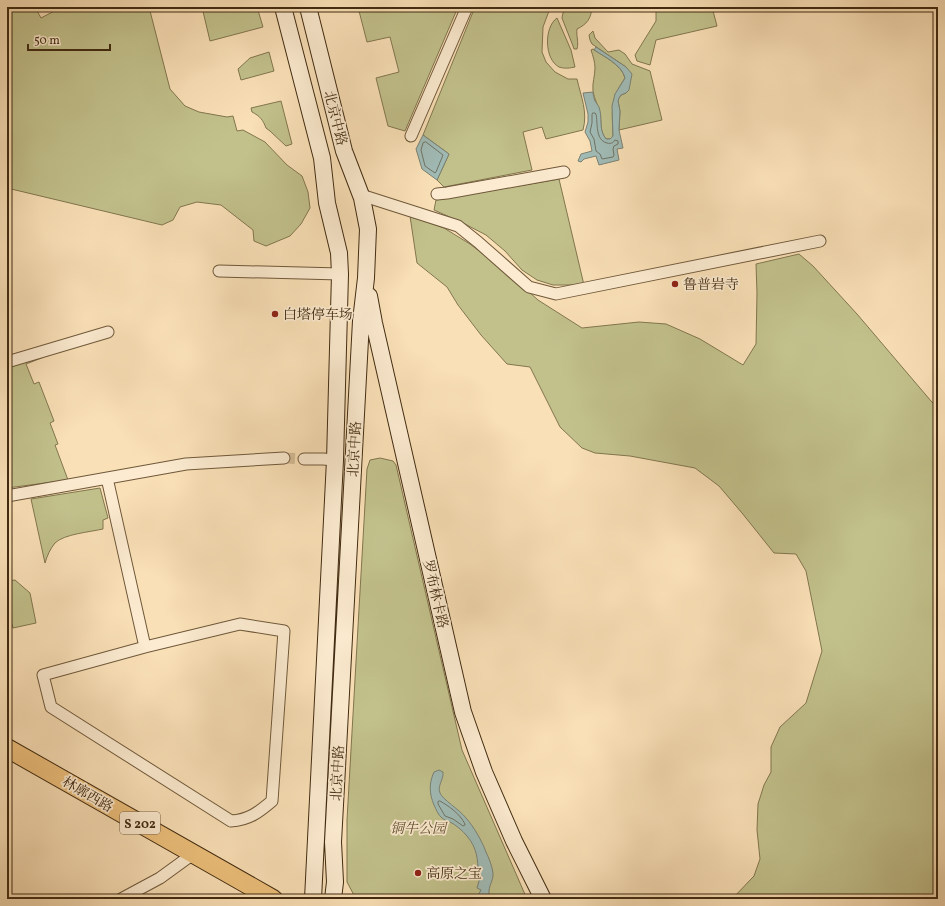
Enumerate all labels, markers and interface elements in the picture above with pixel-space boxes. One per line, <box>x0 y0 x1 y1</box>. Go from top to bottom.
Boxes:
scale bar <box>28 26 110 52</box>
text: 50 m <box>34 33 60 49</box>
street label: 北京中路 <box>319 89 351 148</box>
place label: 鲁普岩寺 <box>683 276 739 295</box>
marker: 鲁普岩寺 <box>670 279 680 289</box>
place label: 白塔停车场 <box>283 306 353 325</box>
marker: 白塔停车场 <box>270 309 280 319</box>
street label: 北京中路 <box>345 421 366 478</box>
street label: 罗布林卡路 <box>417 558 452 631</box>
street label: 北京中路 <box>328 745 349 802</box>
street label: 林廓西路 <box>58 773 116 818</box>
road number: S 202 <box>120 812 160 834</box>
park label: 铜牛公园 <box>390 820 448 839</box>
place label: 高原之宝 <box>426 865 482 884</box>
marker: 高原之宝 <box>413 868 423 878</box>

